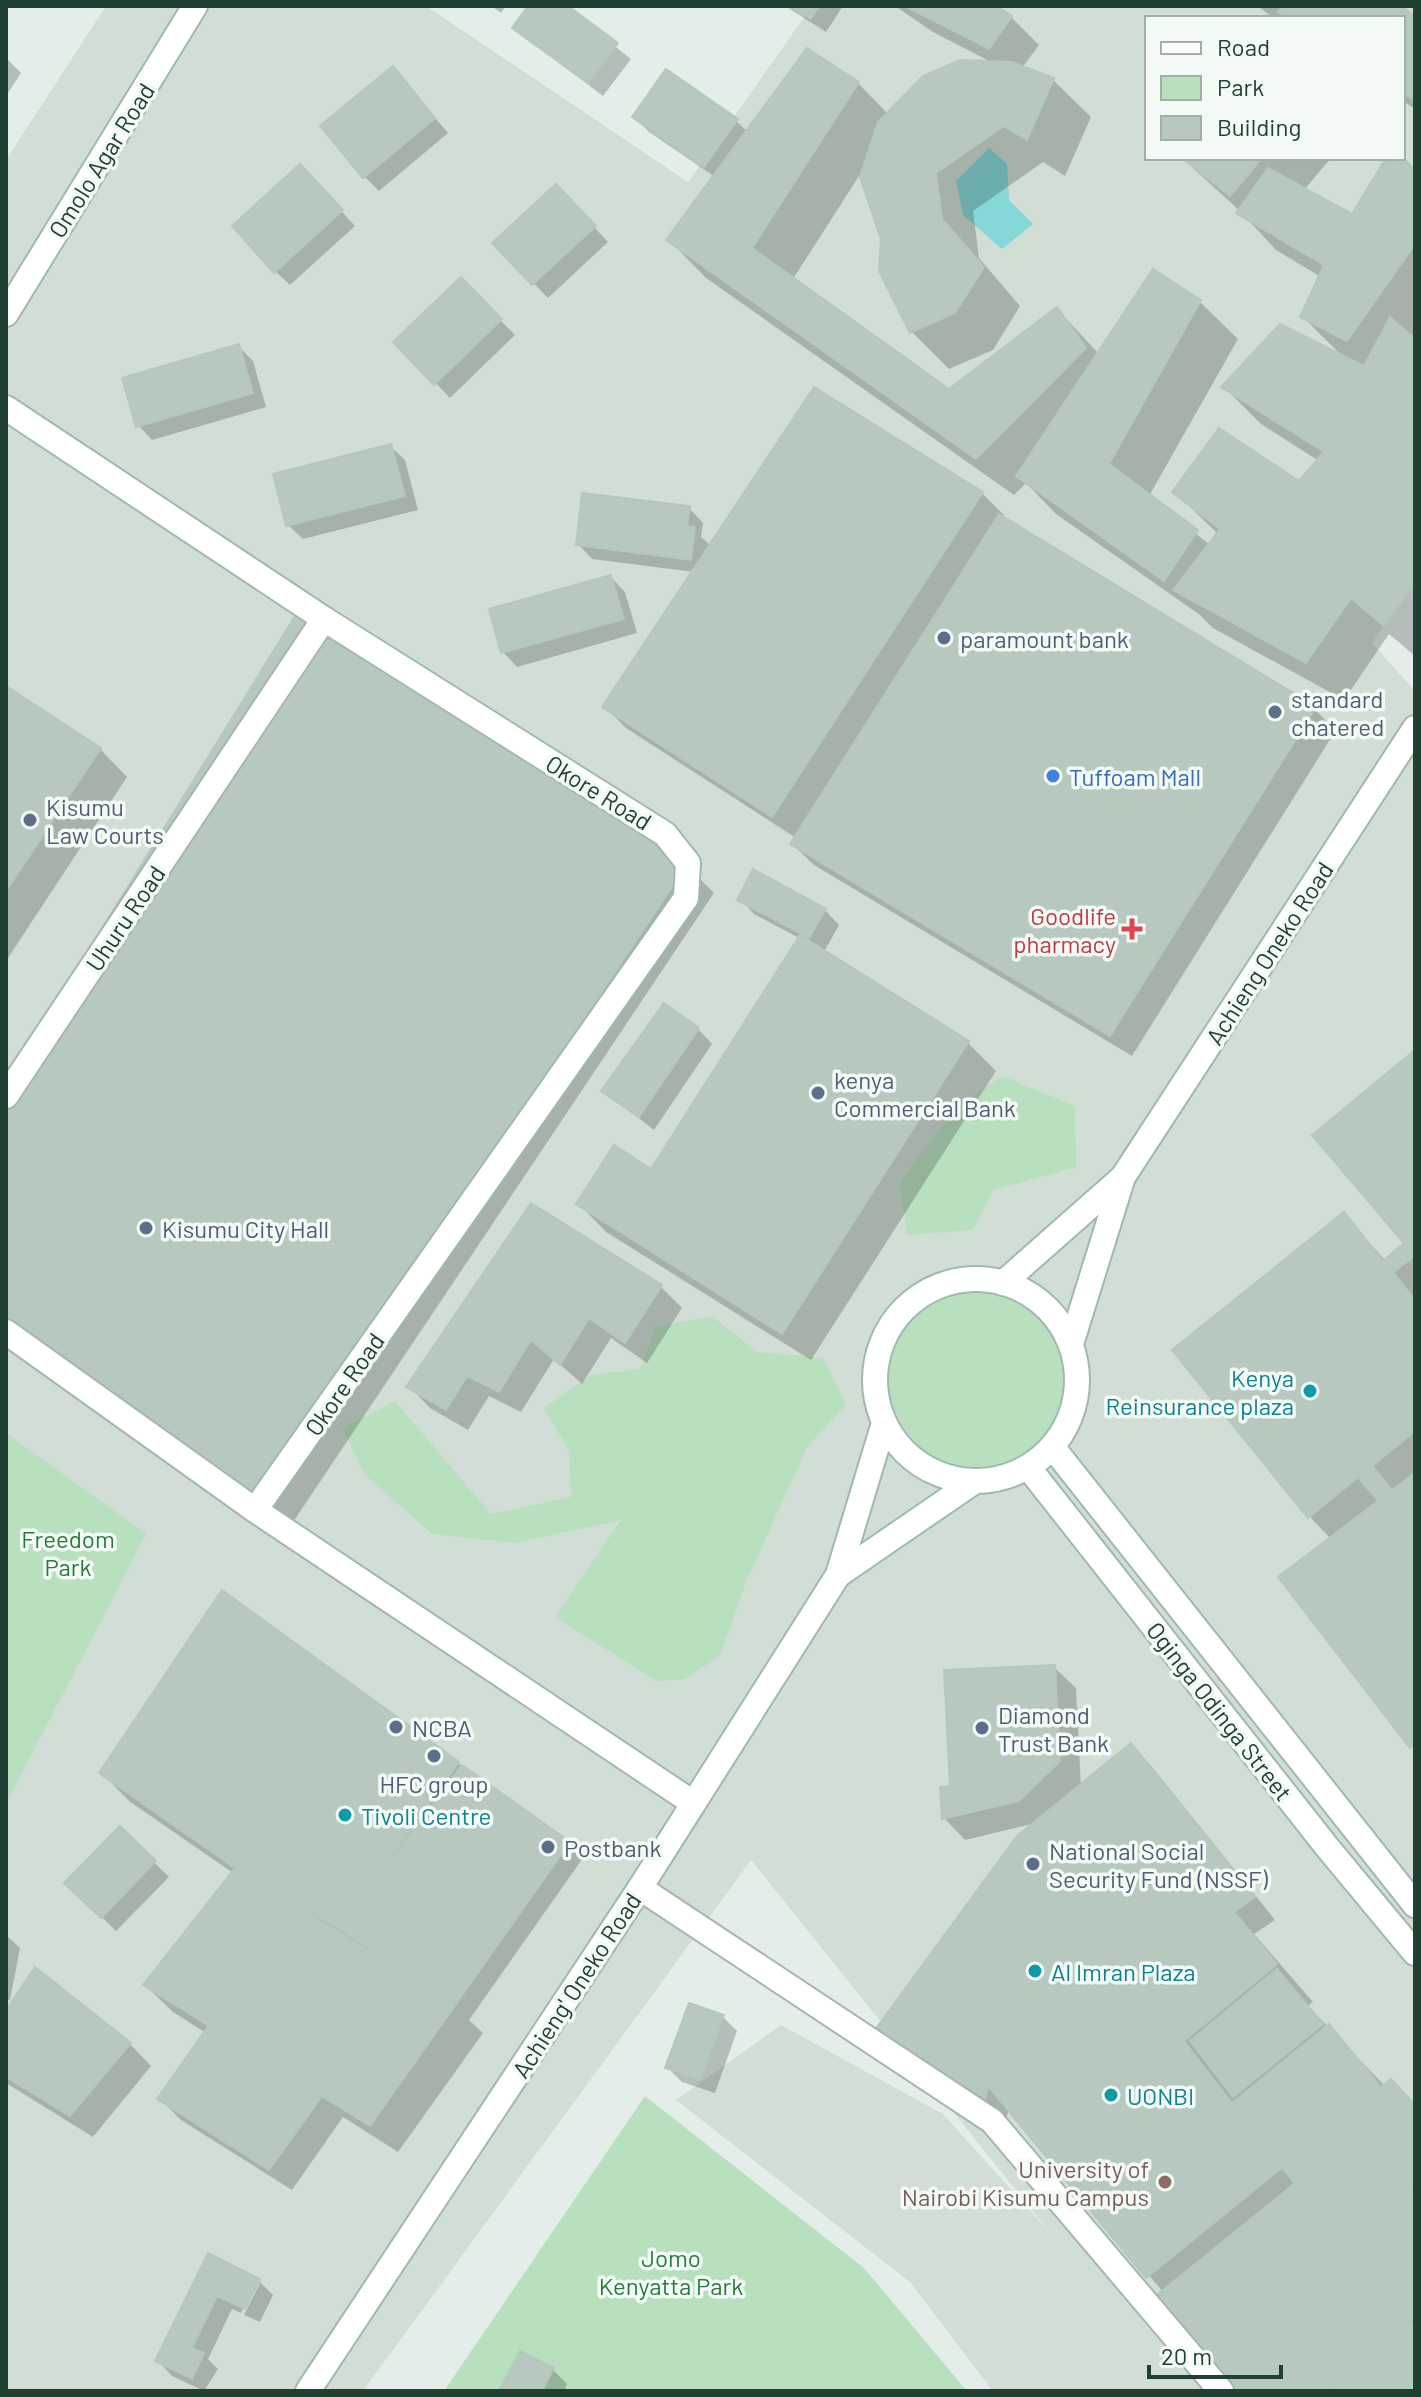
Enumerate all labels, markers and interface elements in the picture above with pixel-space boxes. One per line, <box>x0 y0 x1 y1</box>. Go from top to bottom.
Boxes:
legend <box>1145 16 1405 160</box>
text: Road <box>1217 32 1270 61</box>
text: Park <box>1217 72 1264 101</box>
street label: Omolo Agar Road <box>42 77 160 243</box>
text: Building <box>1217 112 1301 141</box>
place label: paramount bank <box>960 624 1129 653</box>
marker: paramount bank <box>935 629 953 647</box>
place label: standard chatered <box>1291 684 1384 741</box>
marker: standard chatered <box>1266 703 1284 721</box>
street label: Okore Road <box>541 748 657 836</box>
place label: Tuffoam Mall <box>1069 762 1201 791</box>
marker: Tuffoam Mall <box>1044 767 1062 785</box>
place label: Kisumu Law Courts <box>46 792 164 849</box>
marker: Kisumu Law Courts <box>21 811 39 829</box>
street label: Achieng Oneko Road <box>1199 856 1339 1050</box>
street label: Uhuru Road <box>79 860 171 976</box>
place label: Goodlife pharmacy <box>1013 901 1116 958</box>
marker: Goodlife pharmacy <box>1123 920 1141 938</box>
place label: kenya Commercial Bank <box>834 1065 1016 1122</box>
marker: kenya Commercial Bank <box>809 1084 827 1102</box>
place label: Kisumu City Hall <box>162 1214 329 1243</box>
marker: Kisumu City Hall <box>137 1219 155 1237</box>
street label: Okore Road <box>298 1327 390 1441</box>
place label: Kenya Reinsurance plaza <box>1105 1363 1294 1420</box>
marker: Kenya Reinsurance plaza <box>1301 1382 1319 1400</box>
park label: Freedom Park <box>21 1524 115 1581</box>
street label: Oginga Odinga Street <box>1141 1616 1299 1806</box>
place label: Diamond Trust Bank <box>998 1700 1109 1757</box>
place label: NCBA <box>412 1713 472 1742</box>
marker: NCBA <box>387 1718 405 1736</box>
marker: Diamond Trust Bank <box>973 1719 991 1737</box>
marker: HFC group <box>425 1747 443 1765</box>
place label: HFC group <box>379 1769 489 1798</box>
place label: Tivoli Centre <box>361 1801 491 1830</box>
marker: Tivoli Centre <box>336 1806 354 1824</box>
place label: Postbank <box>564 1833 661 1862</box>
place label: National Social Security Fund (NSSF) <box>1049 1836 1269 1893</box>
marker: Postbank <box>539 1838 557 1856</box>
marker: National Social Security Fund (NSSF) <box>1024 1855 1042 1873</box>
street label: Achieng' Oneko Road <box>505 1887 647 2083</box>
place label: Al Imran Plaza <box>1051 1957 1196 1986</box>
marker: Al Imran Plaza <box>1026 1962 1044 1980</box>
place label: UONBI <box>1127 2081 1194 2110</box>
marker: UONBI <box>1102 2086 1120 2104</box>
place label: University of Nairobi Kisumu Campus <box>902 2154 1149 2211</box>
marker: University of Nairobi Kisumu Campus <box>1156 2173 1174 2191</box>
park label: Jomo Kenyatta Park <box>599 2243 743 2300</box>
scale bar <box>1149 2329 1281 2379</box>
text: 20 m <box>1161 2341 1212 2370</box>

